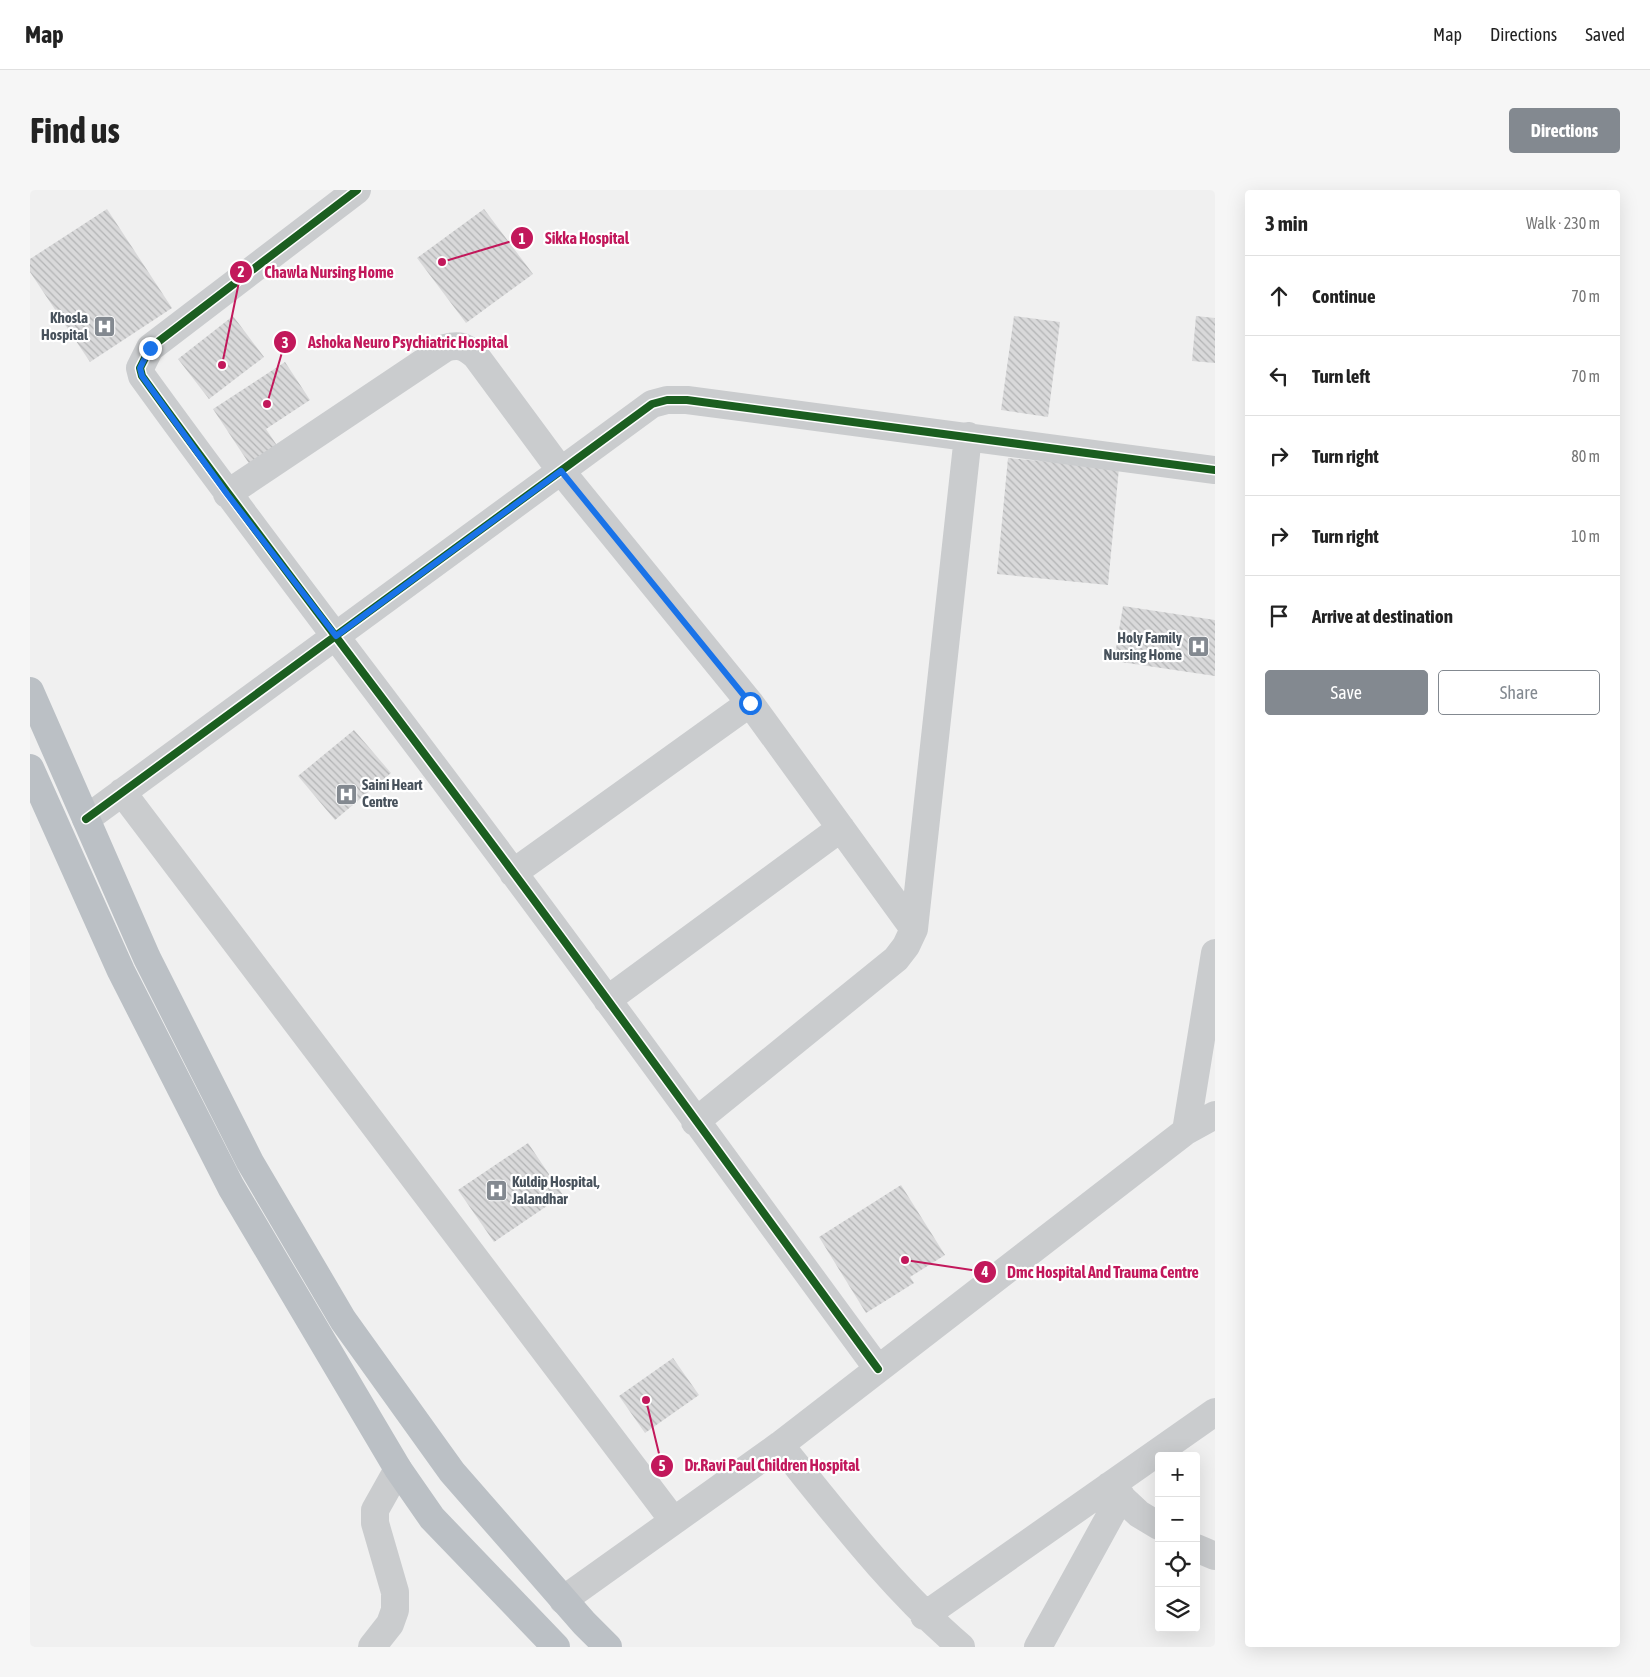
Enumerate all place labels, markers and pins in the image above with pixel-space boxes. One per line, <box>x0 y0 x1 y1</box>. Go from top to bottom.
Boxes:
callout: Sikka Hospital <box>509 223 639 254</box>
callout: Chawla Nursing Home <box>229 257 403 288</box>
place label: Khosla Hospital <box>41 309 89 343</box>
hospital icon: Khosla Hospital <box>92 315 116 339</box>
callout: Ashoka Neuro Psychiatric Hospital <box>273 327 518 358</box>
place label: Holy Family Nursing Home <box>1104 629 1183 663</box>
hospital icon: Holy Family Nursing Home <box>1186 635 1210 659</box>
place label: Saini Heart Centre <box>362 776 423 810</box>
hospital icon: Saini Heart Centre <box>334 782 358 806</box>
place label: Kuldip Hospital, Jalandhar <box>511 1173 600 1207</box>
hospital icon: Kuldip Hospital, Jalandhar <box>484 1179 508 1203</box>
callout: Dmc Hospital And Trauma Centre <box>972 1257 1209 1288</box>
callout: Dr.Ravi Paul Children Hospital <box>649 1450 870 1481</box>

